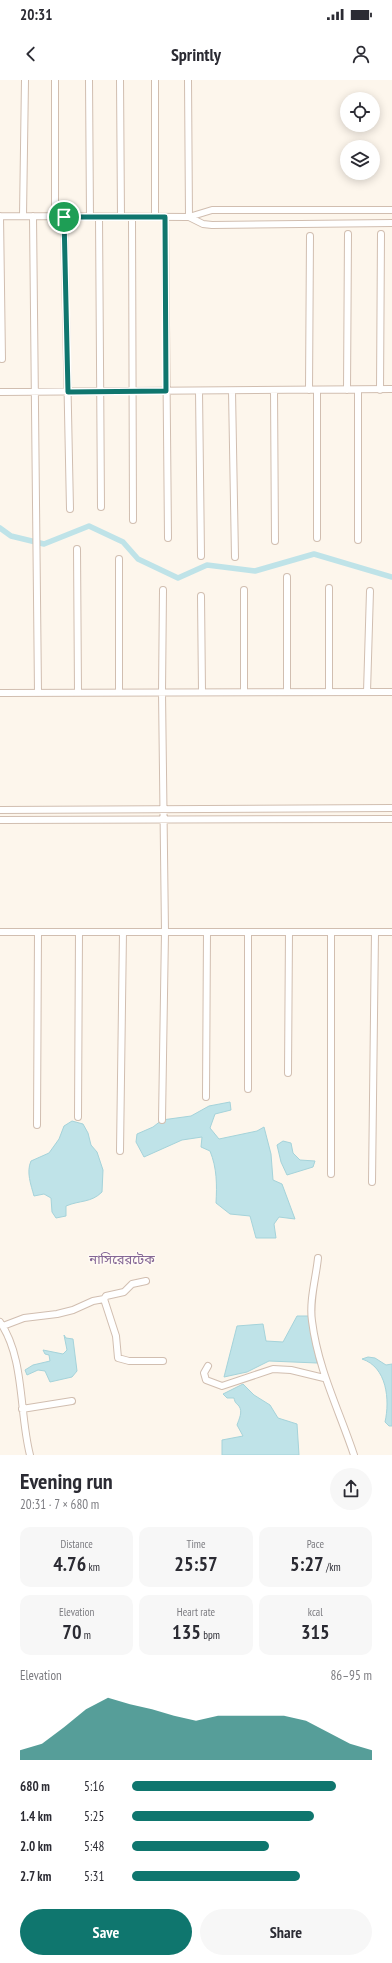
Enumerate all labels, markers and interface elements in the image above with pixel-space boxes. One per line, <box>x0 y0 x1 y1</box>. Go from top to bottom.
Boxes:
text: 20:31 <box>20 5 52 24</box>
icon: back <box>20 43 42 65</box>
text: Sprintly <box>171 43 221 66</box>
icon: person <box>350 43 372 65</box>
map controls <box>340 92 380 180</box>
button: locate <box>340 92 380 132</box>
button: layers <box>340 140 380 180</box>
pin <box>47 200 81 234</box>
icon: arrive <box>53 206 75 228</box>
district label: নাসিরেরটেক <box>88 1251 155 1268</box>
text: Evening run <box>20 1467 113 1495</box>
button: share <box>330 1468 372 1510</box>
text: 20:31 · 7 × 680 m <box>20 1496 99 1513</box>
text: Distance <box>60 1537 93 1551</box>
text: Time <box>186 1537 206 1551</box>
text: Pace <box>307 1537 324 1551</box>
text: 4.76 <box>53 1551 86 1577</box>
text: 25:57 <box>174 1551 218 1577</box>
text: 5:27 <box>290 1551 324 1577</box>
text: km <box>86 1560 100 1574</box>
text: /km <box>324 1560 341 1574</box>
text: Elevation <box>59 1605 94 1619</box>
text: Heart rate <box>177 1605 215 1619</box>
text: kcal <box>308 1605 323 1619</box>
text: 70 <box>62 1619 81 1645</box>
text: 135 <box>172 1619 201 1645</box>
text: 315 <box>301 1619 330 1645</box>
text: m <box>81 1628 91 1642</box>
text: bpm <box>201 1628 220 1642</box>
text: Elevation <box>20 1667 62 1684</box>
text: 86–95 m <box>330 1667 372 1684</box>
text: 680 m <box>20 1778 50 1795</box>
text: 5:16 <box>84 1778 104 1795</box>
text: 1.4 km <box>20 1808 52 1825</box>
text: 5:25 <box>84 1808 104 1825</box>
text: 2.0 km <box>20 1838 52 1855</box>
text: 5:48 <box>84 1838 104 1855</box>
text: 2.7 km <box>20 1868 51 1885</box>
text: 5:31 <box>84 1868 104 1885</box>
button: Save <box>20 1909 192 1955</box>
button: Share <box>200 1909 372 1955</box>

